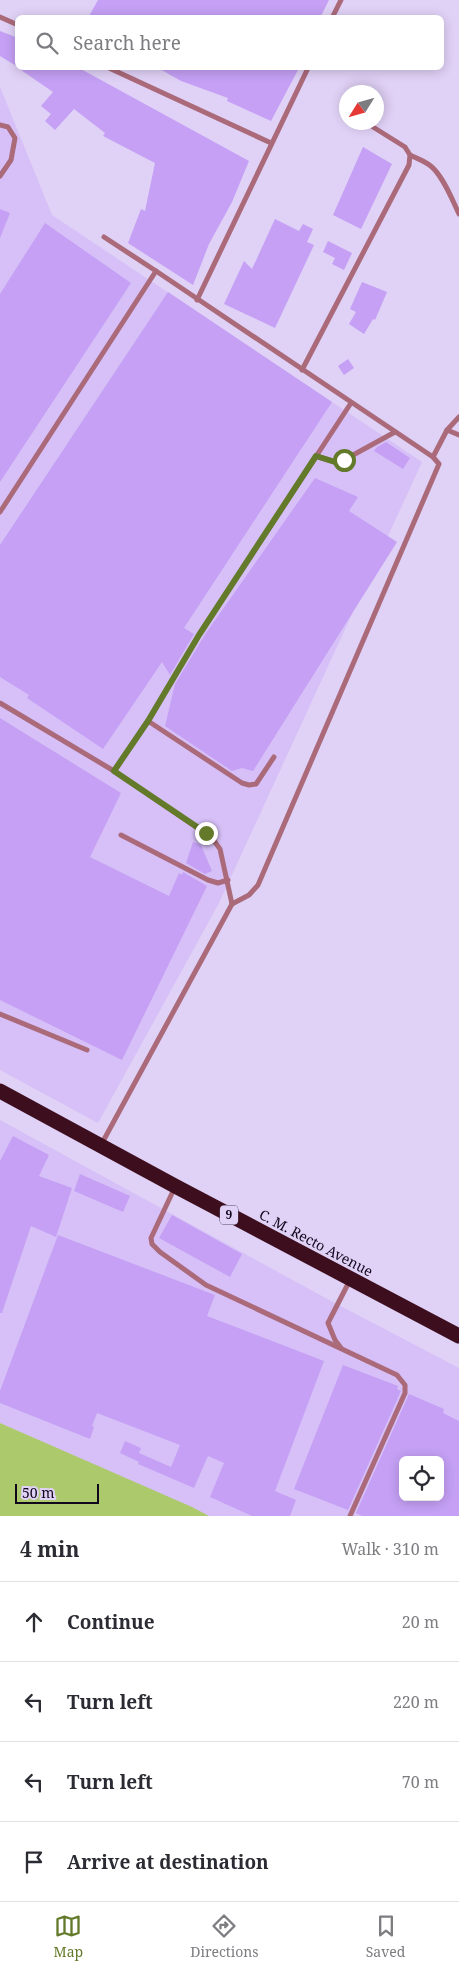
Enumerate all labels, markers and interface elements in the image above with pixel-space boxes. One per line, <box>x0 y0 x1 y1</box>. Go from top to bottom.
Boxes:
search box <box>15 15 444 70</box>
icon: search <box>33 29 61 57</box>
text: Search here <box>73 30 181 56</box>
north arrow <box>339 85 384 130</box>
route start <box>333 449 356 472</box>
route end <box>195 822 218 845</box>
street label: C. M. Recto Avenue <box>256 1205 376 1281</box>
road number: 9 <box>220 1206 238 1224</box>
map controls <box>399 1456 444 1501</box>
button: locate <box>399 1456 444 1501</box>
scale bar <box>15 1481 99 1504</box>
text: 50 m <box>22 1483 55 1502</box>
text: 4 min <box>20 1535 79 1563</box>
text: Walk · 310 m <box>342 1538 439 1560</box>
icon: ahead <box>20 1608 48 1636</box>
text: Continue <box>67 1609 155 1635</box>
text: 20 m <box>402 1611 439 1633</box>
icon: left <box>20 1688 48 1716</box>
text: Turn left <box>67 1689 153 1715</box>
text: 220 m <box>393 1691 439 1713</box>
icon: left <box>20 1768 48 1796</box>
text: Turn left <box>67 1769 153 1795</box>
text: 70 m <box>402 1771 439 1793</box>
icon: arrive <box>20 1848 48 1876</box>
text: Arrive at destination <box>67 1849 269 1875</box>
tab: Map <box>54 1912 83 1961</box>
tab: Directions <box>190 1912 259 1961</box>
tab: Saved <box>366 1912 405 1961</box>

